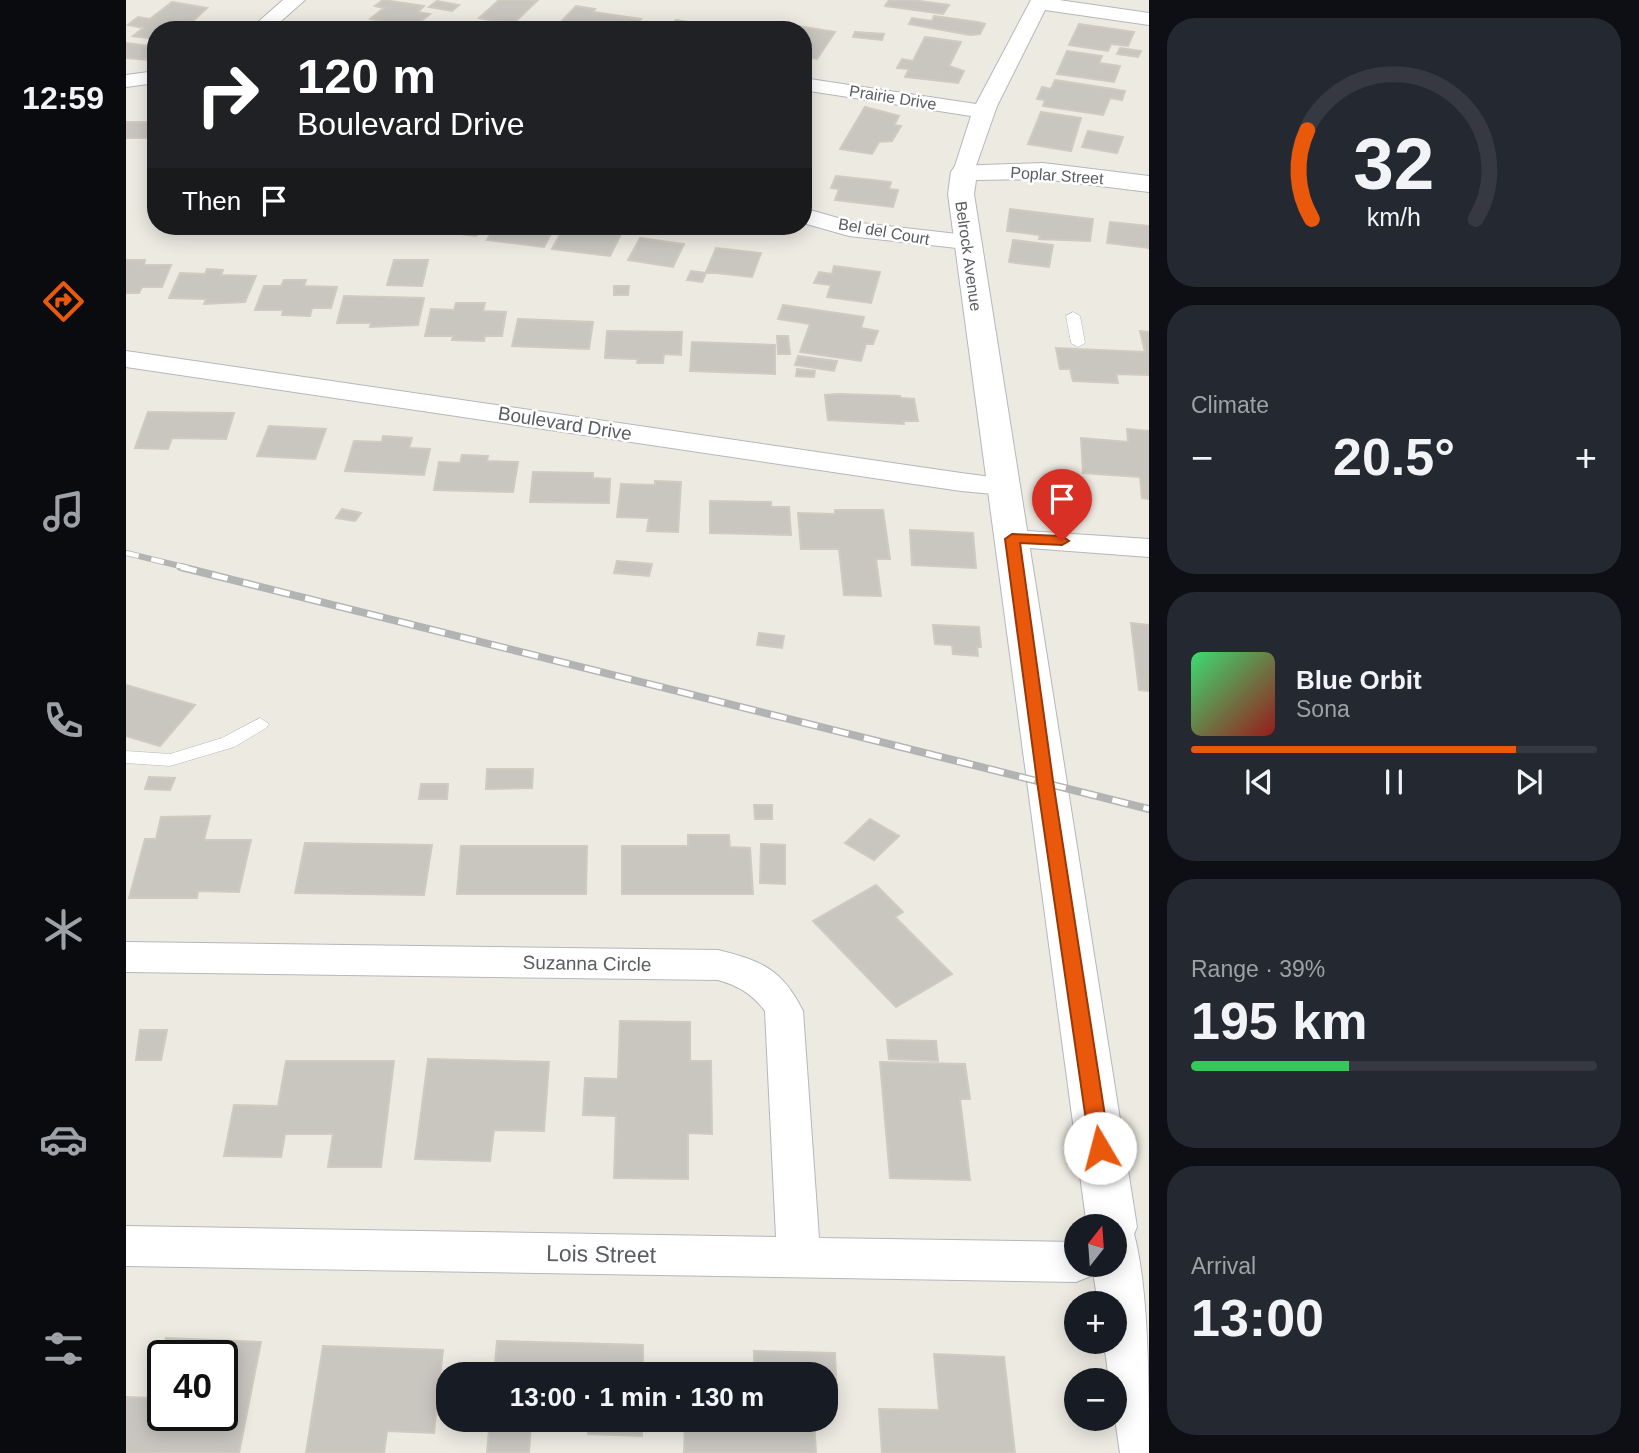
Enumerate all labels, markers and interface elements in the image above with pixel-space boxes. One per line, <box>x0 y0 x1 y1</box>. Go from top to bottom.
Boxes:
icon: right <box>182 49 273 140</box>
text: 120 m <box>297 49 436 103</box>
text: 12:59 <box>22 80 104 116</box>
street label: Prairie Drive <box>848 82 938 113</box>
text: Boulevard Drive <box>297 106 525 142</box>
text: 32 <box>1354 123 1434 204</box>
street label: Poplar Street <box>1010 164 1105 187</box>
icon: arrive <box>255 182 293 220</box>
text: Then <box>182 186 241 216</box>
street label: Belrock Avenue <box>952 200 985 312</box>
text: km/h <box>1367 202 1421 230</box>
street label: Bel del Court <box>837 215 931 248</box>
icon: directions <box>39 277 88 326</box>
text: Climate <box>1191 392 1269 418</box>
street label: Boulevard Drive <box>497 403 633 444</box>
text: 20.5° <box>1333 428 1455 486</box>
text: − <box>1191 437 1213 479</box>
text: + <box>1575 437 1597 479</box>
pin <box>1032 469 1092 541</box>
icon: arrive <box>1043 480 1081 518</box>
icon: music <box>39 487 88 536</box>
text: Blue Orbit <box>1296 665 1422 695</box>
icon: phone <box>39 696 88 745</box>
text: Sona <box>1296 696 1350 722</box>
icon: previous <box>1240 763 1278 801</box>
icon: pause <box>1375 763 1413 801</box>
icon: next <box>1510 763 1548 801</box>
icon: climate <box>39 905 88 954</box>
street label: Suzanna Circle <box>522 952 652 975</box>
text: Range · 39% <box>1191 956 1325 982</box>
text: 195 km <box>1191 992 1367 1050</box>
position arrow <box>1063 1111 1137 1185</box>
icon: car <box>39 1115 88 1164</box>
north arrow <box>1064 1214 1127 1278</box>
map controls <box>1064 1214 1127 1431</box>
street label: Lois Street <box>546 1240 657 1268</box>
text: Arrival <box>1191 1253 1256 1279</box>
text: 13:00 <box>1191 1289 1324 1347</box>
button: + <box>1064 1291 1127 1354</box>
icon: filters <box>39 1324 88 1373</box>
speed limit sign: 40 <box>147 1340 238 1431</box>
button: − <box>1064 1368 1127 1431</box>
text: 13:00 · 1 min · 130 m <box>510 1382 764 1412</box>

